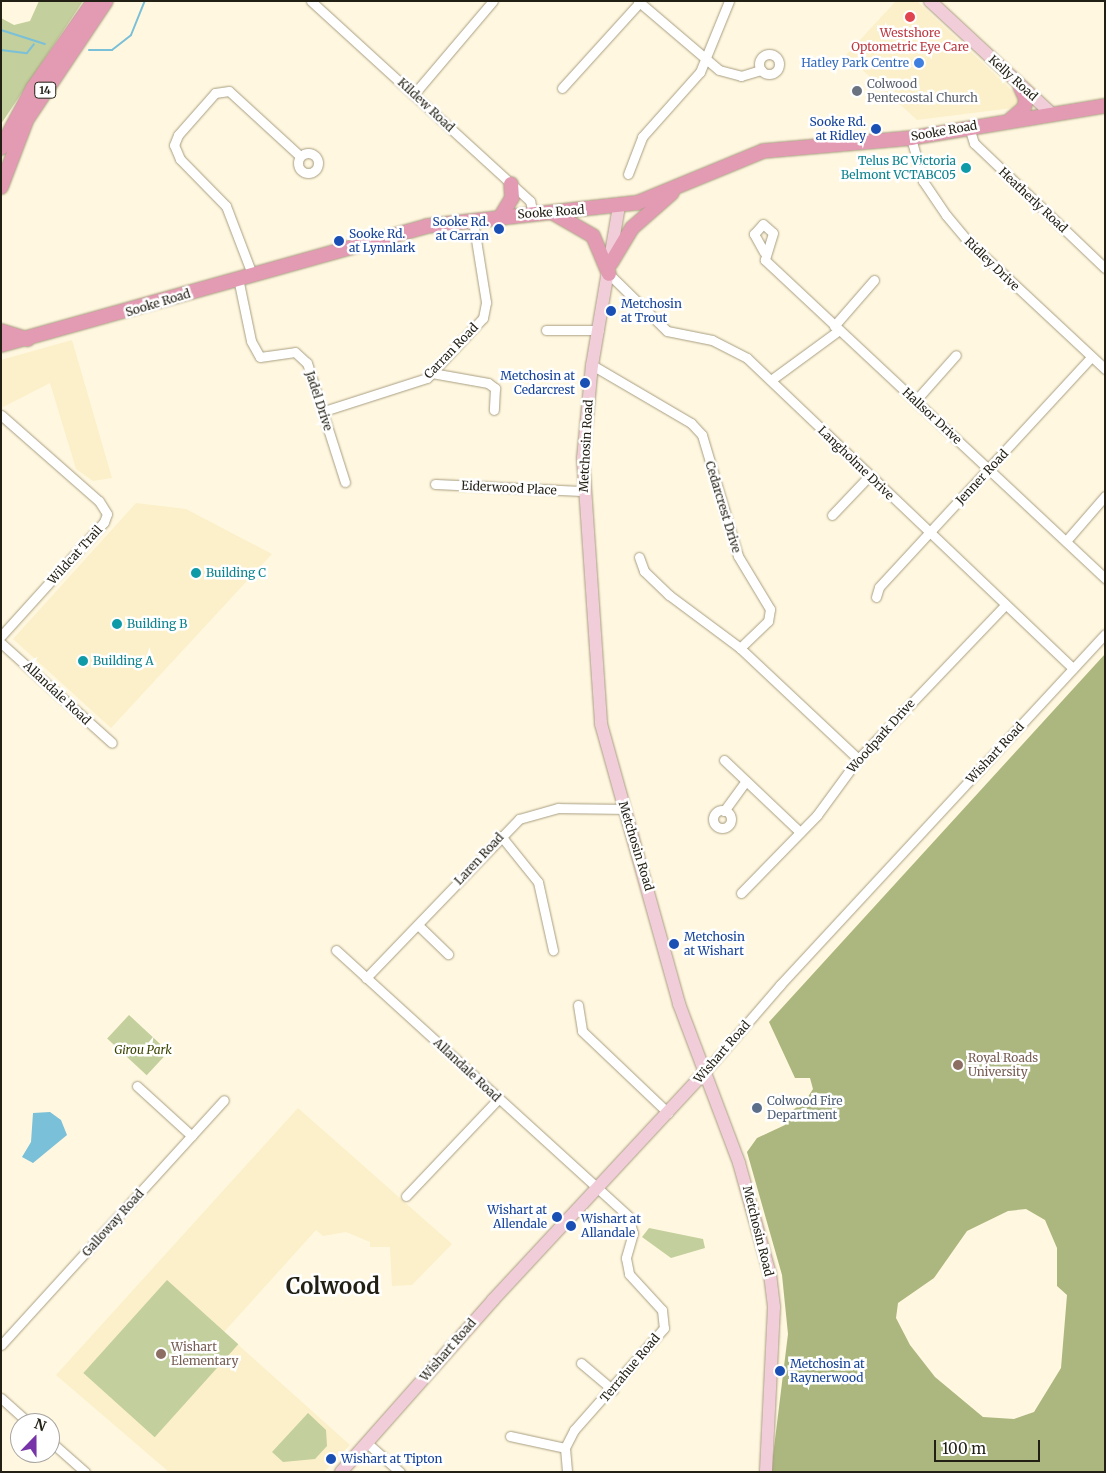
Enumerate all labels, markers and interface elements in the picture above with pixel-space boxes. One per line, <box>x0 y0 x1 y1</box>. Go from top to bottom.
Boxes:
marker: Westshore Optometric Eye Care <box>903 10 917 24</box>
place label: Westshore Optometric Eye Care <box>851 26 969 54</box>
street label: Kelly Road <box>986 52 1040 104</box>
place label: Hatley Park Centre <box>801 56 909 70</box>
marker: Hatley Park Centre <box>913 57 925 69</box>
street label: Kildew Road <box>395 75 457 135</box>
place label: Colwood Pentecostal Church <box>867 77 978 105</box>
road number: 14 <box>34 82 56 98</box>
marker: Colwood Pentecostal Church <box>851 85 863 97</box>
place label: Sooke Rd. at Ridley <box>810 115 866 143</box>
street label: Sooke Road <box>910 118 978 144</box>
marker: Sooke Rd. at Ridley <box>870 123 882 135</box>
place label: Telus BC Victoria Belmont VCTABC05 <box>841 154 956 182</box>
marker: Telus BC Victoria Belmont VCTABC05 <box>960 162 972 174</box>
street label: Heatherly Road <box>996 165 1070 235</box>
street label: Sooke Road <box>517 202 585 222</box>
place label: Sooke Rd. at Carran <box>433 215 489 243</box>
marker: Sooke Rd. at Carran <box>493 223 505 235</box>
place label: Sooke Rd. at Lynnlark <box>349 227 415 255</box>
street label: Ridley Drive <box>962 234 1022 294</box>
marker: Sooke Rd. at Lynnlark <box>333 235 345 247</box>
street label: Sooke Road <box>124 286 192 320</box>
place label: Metchosin at Trout <box>621 297 682 325</box>
marker: Metchosin at Trout <box>605 305 617 317</box>
street label: Carran Road <box>421 320 481 382</box>
street label: Jadel Drive <box>303 369 335 433</box>
place label: Metchosin at Cedarcrest <box>500 369 575 397</box>
marker: Metchosin at Cedarcrest <box>579 377 591 389</box>
street label: Hallsor Drive <box>899 385 965 447</box>
street label: Metchosin Road <box>576 399 596 493</box>
street label: Langholme Drive <box>815 423 897 503</box>
street label: Jenner Road <box>953 447 1011 507</box>
street label: Cedarcrest Drive <box>702 459 744 555</box>
street label: Eiderwood Place <box>461 478 557 498</box>
street label: Wildcat Trail <box>45 523 105 587</box>
place label: Building C <box>206 566 266 580</box>
marker: Building C <box>190 567 202 579</box>
place label: Building B <box>127 617 187 631</box>
marker: Building B <box>111 618 123 630</box>
place label: Building A <box>93 654 154 668</box>
marker: Building A <box>77 655 89 667</box>
street label: Allandale Road <box>21 658 93 728</box>
street label: Woodpark Drive <box>844 696 918 776</box>
street label: Wishart Road <box>963 720 1027 786</box>
street label: Metchosin Road <box>616 799 656 893</box>
street label: Laren Road <box>451 830 507 888</box>
place label: Metchosin at Wishart <box>684 930 745 958</box>
marker: Metchosin at Wishart <box>668 938 680 950</box>
street label: Wishart Road <box>691 1018 753 1086</box>
street label: Allandale Road <box>431 1035 503 1105</box>
park label: Girou Park <box>114 1043 172 1057</box>
place label: Royal Roads University <box>968 1051 1038 1079</box>
marker: Royal Roads University <box>952 1059 964 1071</box>
place label: Colwood Fire Department <box>767 1094 842 1122</box>
marker: Colwood Fire Department <box>751 1102 763 1114</box>
street label: Metchosin Road <box>740 1184 776 1278</box>
street label: Galloway Road <box>79 1187 147 1259</box>
place label: Wishart at Allendale <box>487 1203 547 1231</box>
marker: Wishart at Allendale <box>551 1211 563 1223</box>
place label: Wishart at Allandale <box>581 1212 641 1240</box>
marker: Wishart at Allandale <box>565 1220 577 1232</box>
district label: Colwood <box>286 1274 380 1300</box>
street label: Wishart Road <box>417 1316 479 1384</box>
street label: Terrahue Road <box>597 1331 663 1405</box>
place label: Wishart Elementary <box>171 1340 238 1368</box>
marker: Wishart Elementary <box>155 1348 167 1360</box>
place label: Metchosin at Raynerwood <box>790 1357 865 1385</box>
marker: Metchosin at Raynerwood <box>774 1365 786 1377</box>
north arrow <box>10 1413 60 1463</box>
text: N <box>32 1415 49 1435</box>
scale bar <box>936 1430 1042 1462</box>
text: 100 m <box>942 1439 986 1458</box>
place label: Wishart at Tipton <box>341 1452 443 1466</box>
marker: Wishart at Tipton <box>325 1453 337 1465</box>

